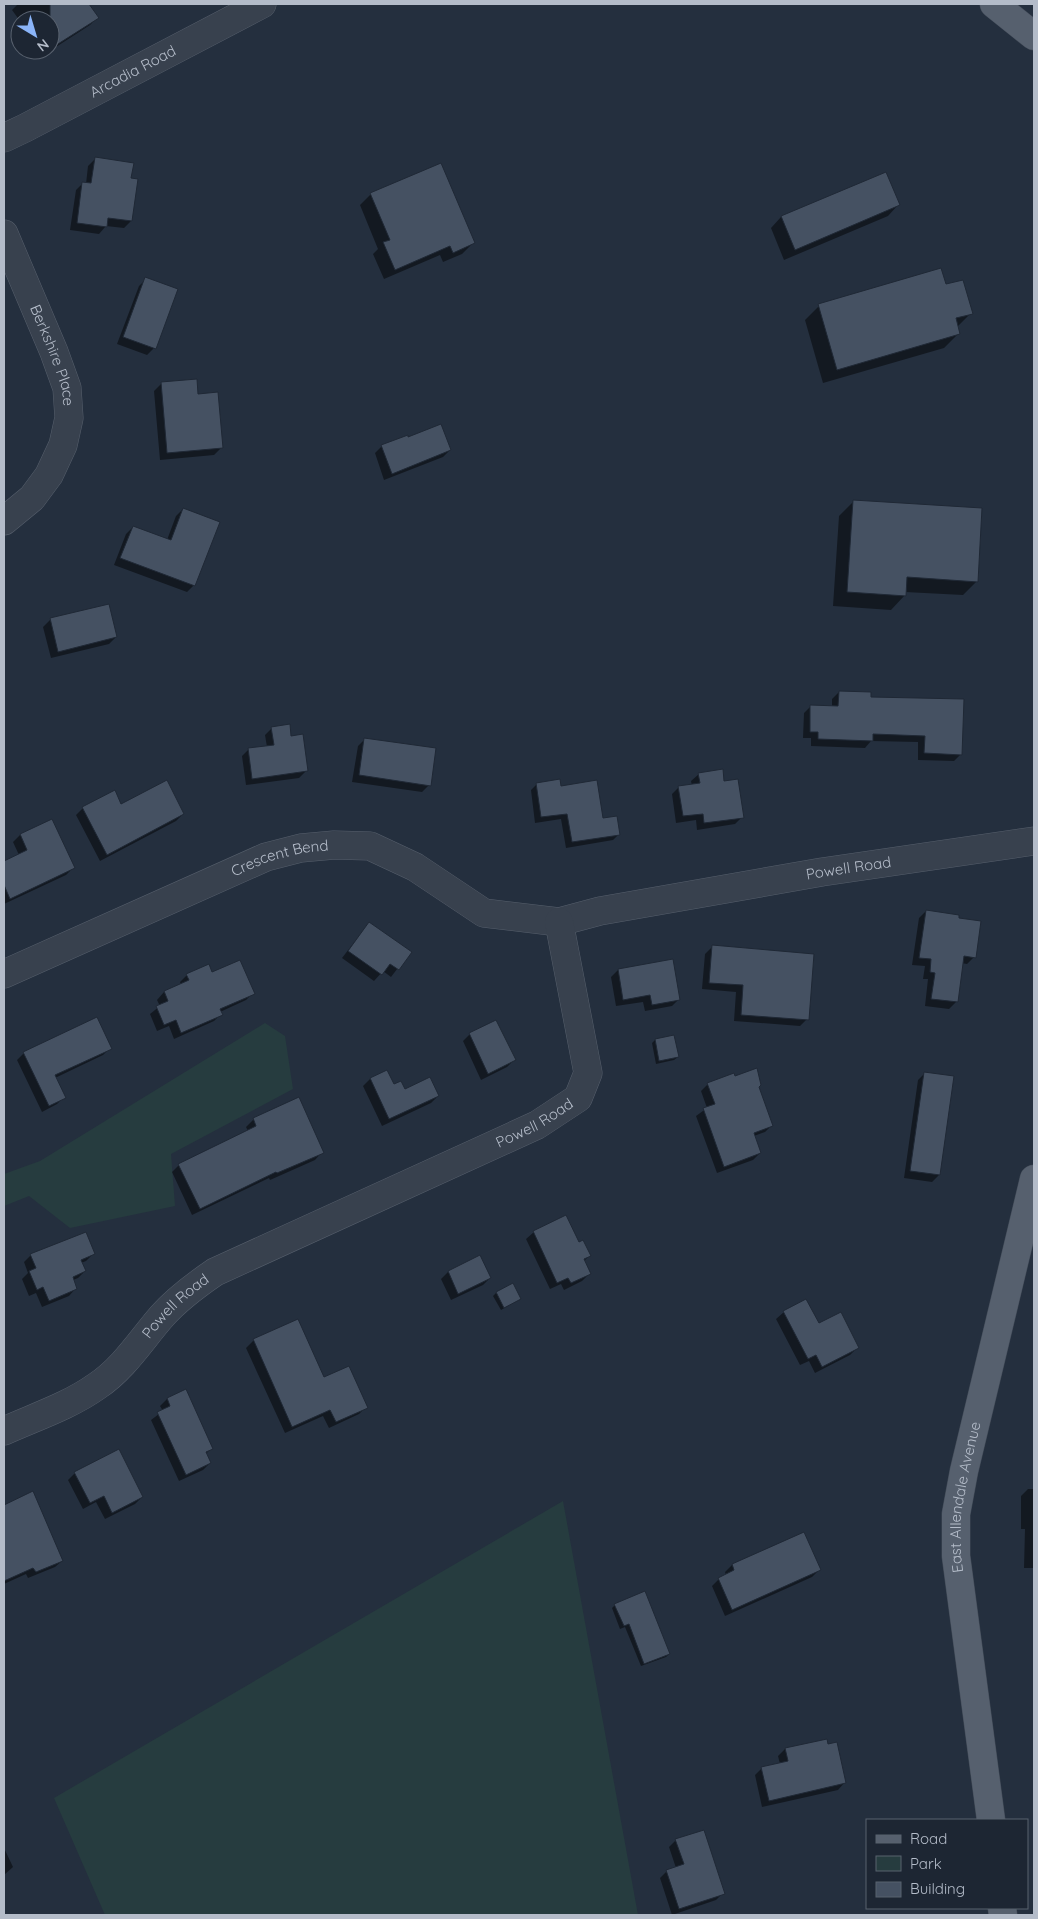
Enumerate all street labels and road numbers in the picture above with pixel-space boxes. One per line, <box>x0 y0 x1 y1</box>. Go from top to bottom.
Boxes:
street label: Arcadia Road <box>86 41 179 102</box>
street label: Berkshire Place <box>26 302 78 406</box>
street label: Crescent Bend <box>228 836 329 880</box>
street label: Powell Road <box>804 852 892 884</box>
street label: Powell Road <box>493 1094 577 1152</box>
street label: Powell Road <box>137 1269 212 1342</box>
street label: East Allendale Avenue <box>946 1420 985 1574</box>

